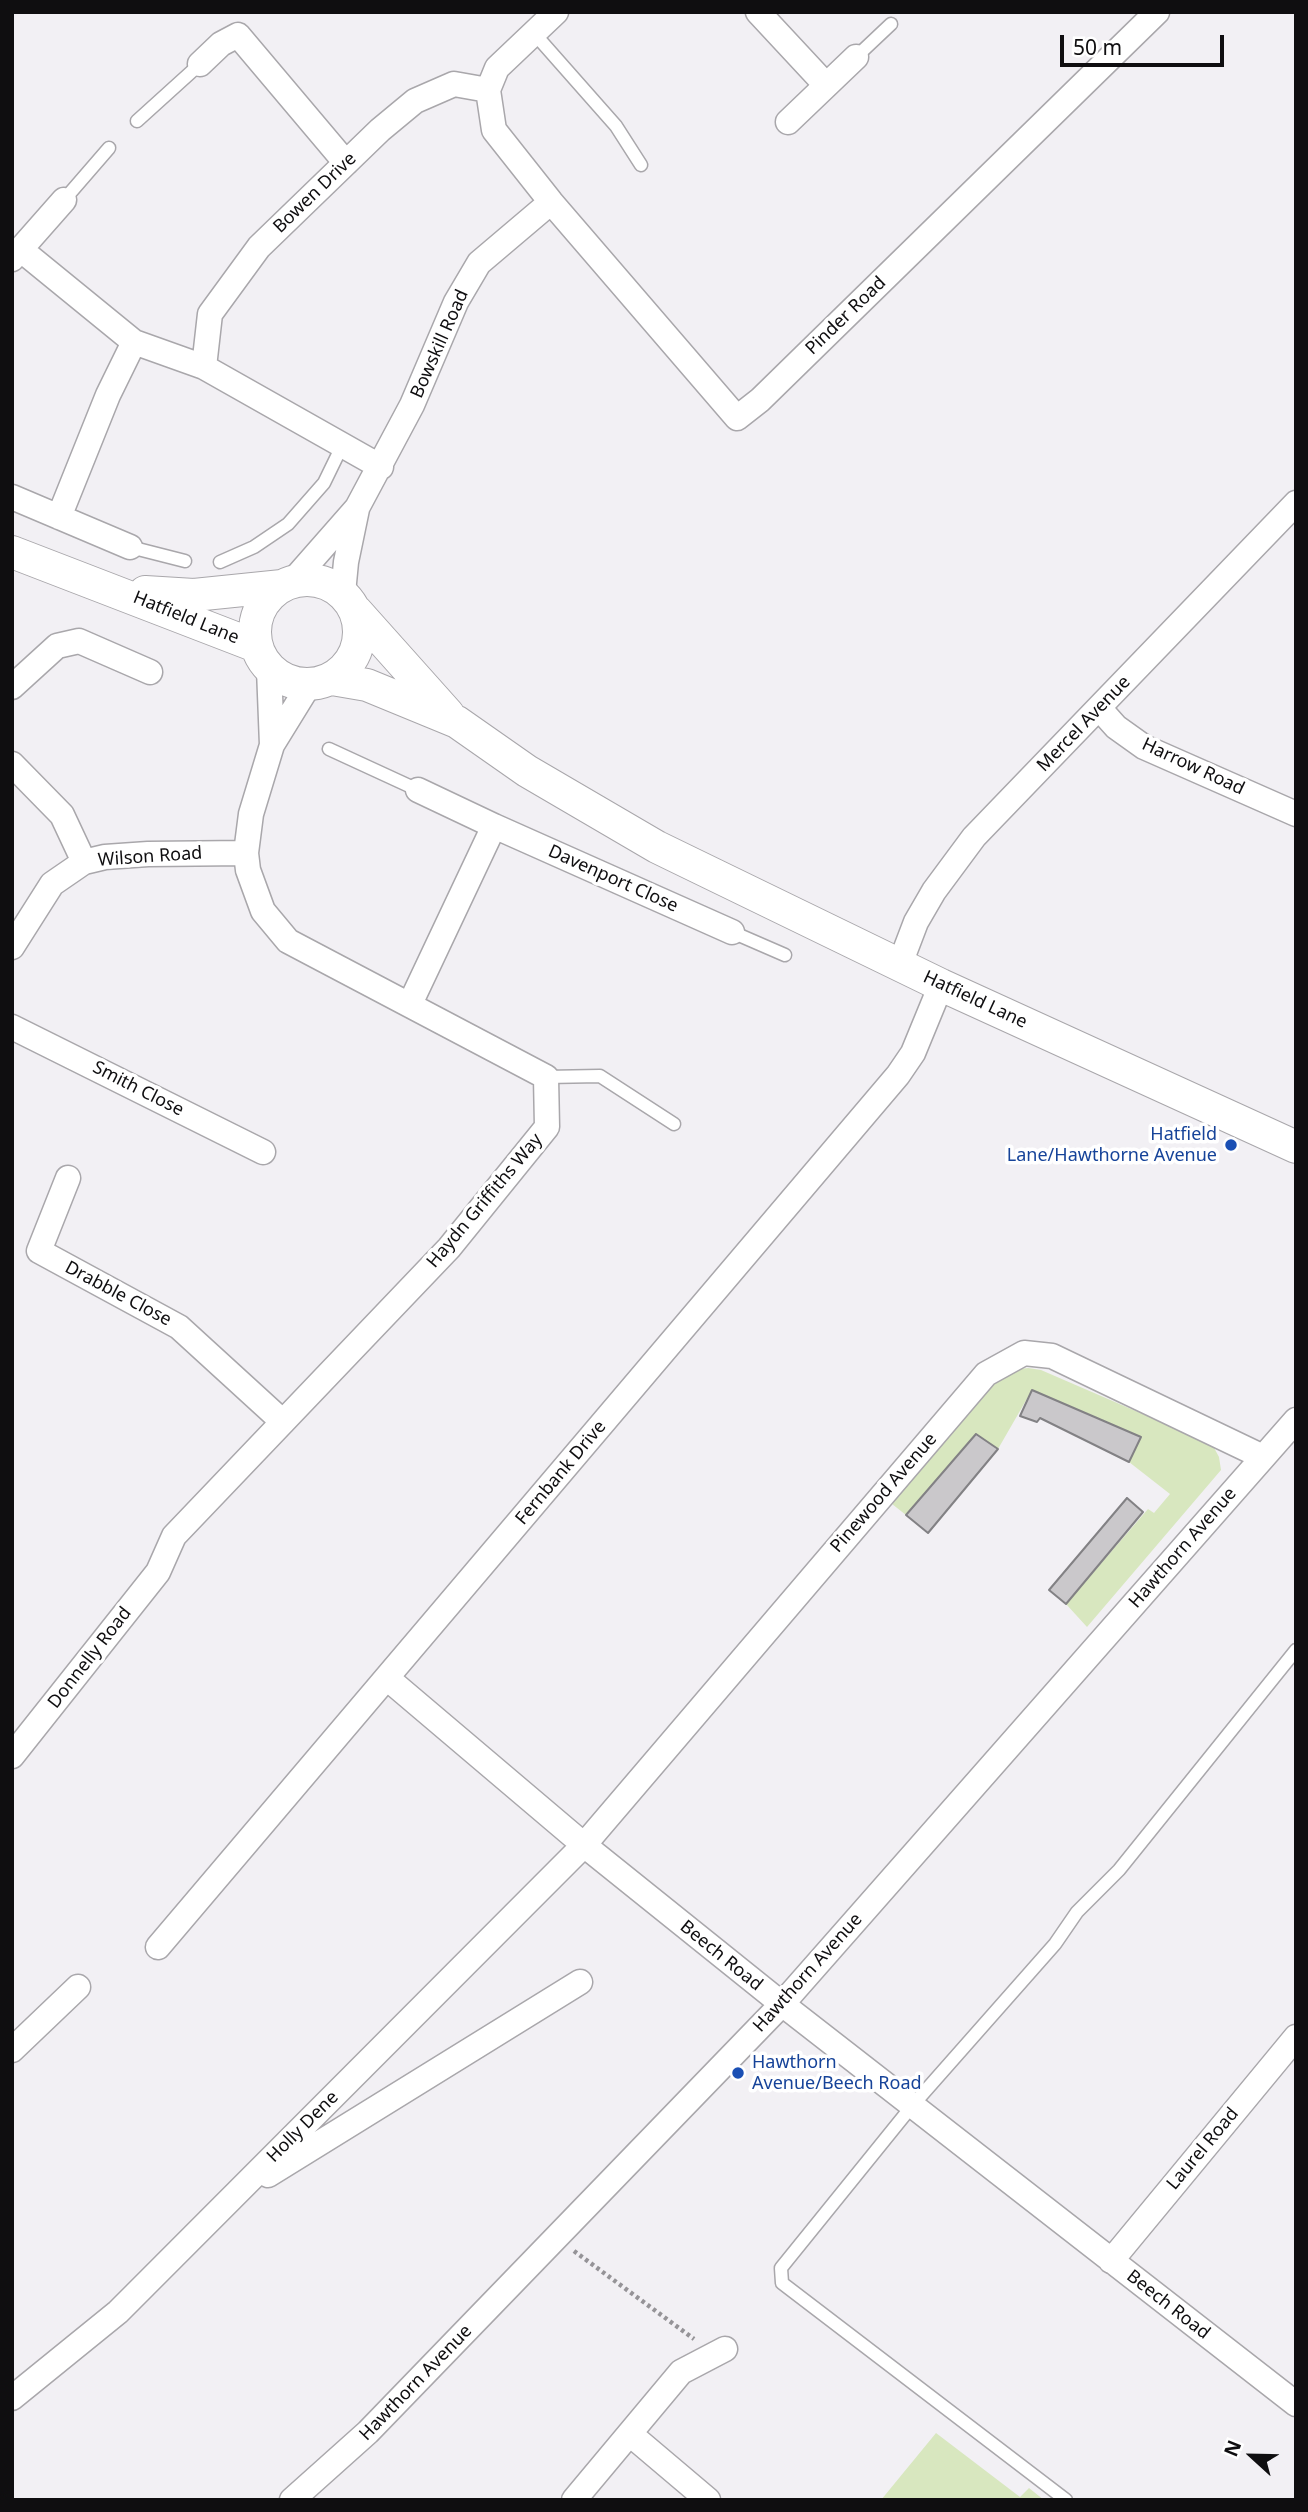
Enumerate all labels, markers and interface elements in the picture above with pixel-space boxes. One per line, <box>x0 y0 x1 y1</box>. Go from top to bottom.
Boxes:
scale bar <box>1063 21 1228 65</box>
text: 50 m <box>1073 33 1122 61</box>
street label: Bowen Drive <box>269 148 361 238</box>
street label: Pinder Road <box>801 272 891 360</box>
street label: Bowskill Road <box>406 286 474 402</box>
street label: Hatfield Lane <box>130 587 242 649</box>
street label: Mercel Avenue <box>1033 672 1135 776</box>
street label: Harrow Road <box>1138 734 1248 800</box>
street label: Davenport Close <box>545 841 681 917</box>
street label: Wilson Road <box>97 843 203 871</box>
street label: Hatfield Lane <box>920 967 1030 1033</box>
street label: Smith Close <box>89 1057 187 1121</box>
place label: Hatfield Lane/Hawthorne Avenue <box>1007 1124 1217 1166</box>
street label: Haydn Griffiths Way <box>423 1130 547 1272</box>
marker: Hatfield Lane/Hawthorne Avenue <box>1223 1137 1239 1153</box>
street label: Drabble Close <box>61 1257 175 1331</box>
street label: Fernbank Drive <box>511 1417 611 1529</box>
street label: Pinewood Avenue <box>826 1429 942 1557</box>
street label: Hawthorn Avenue <box>1125 1483 1241 1613</box>
street label: Donnelly Road <box>44 1603 136 1713</box>
street label: Hawthorn Avenue <box>749 1909 867 2037</box>
street label: Beech Road <box>675 1916 767 1996</box>
place label: Hawthorn Avenue/Beech Road <box>752 2052 922 2094</box>
marker: Hawthorn Avenue/Beech Road <box>730 2065 746 2081</box>
street label: Holly Dene <box>263 2087 343 2167</box>
street label: Laurel Road <box>1162 2104 1244 2194</box>
street label: Beech Road <box>1122 2266 1214 2344</box>
street label: Hawthorn Avenue <box>355 2321 477 2445</box>
north arrow <box>1217 2421 1287 2491</box>
text: N <box>1218 2436 1247 2460</box>

